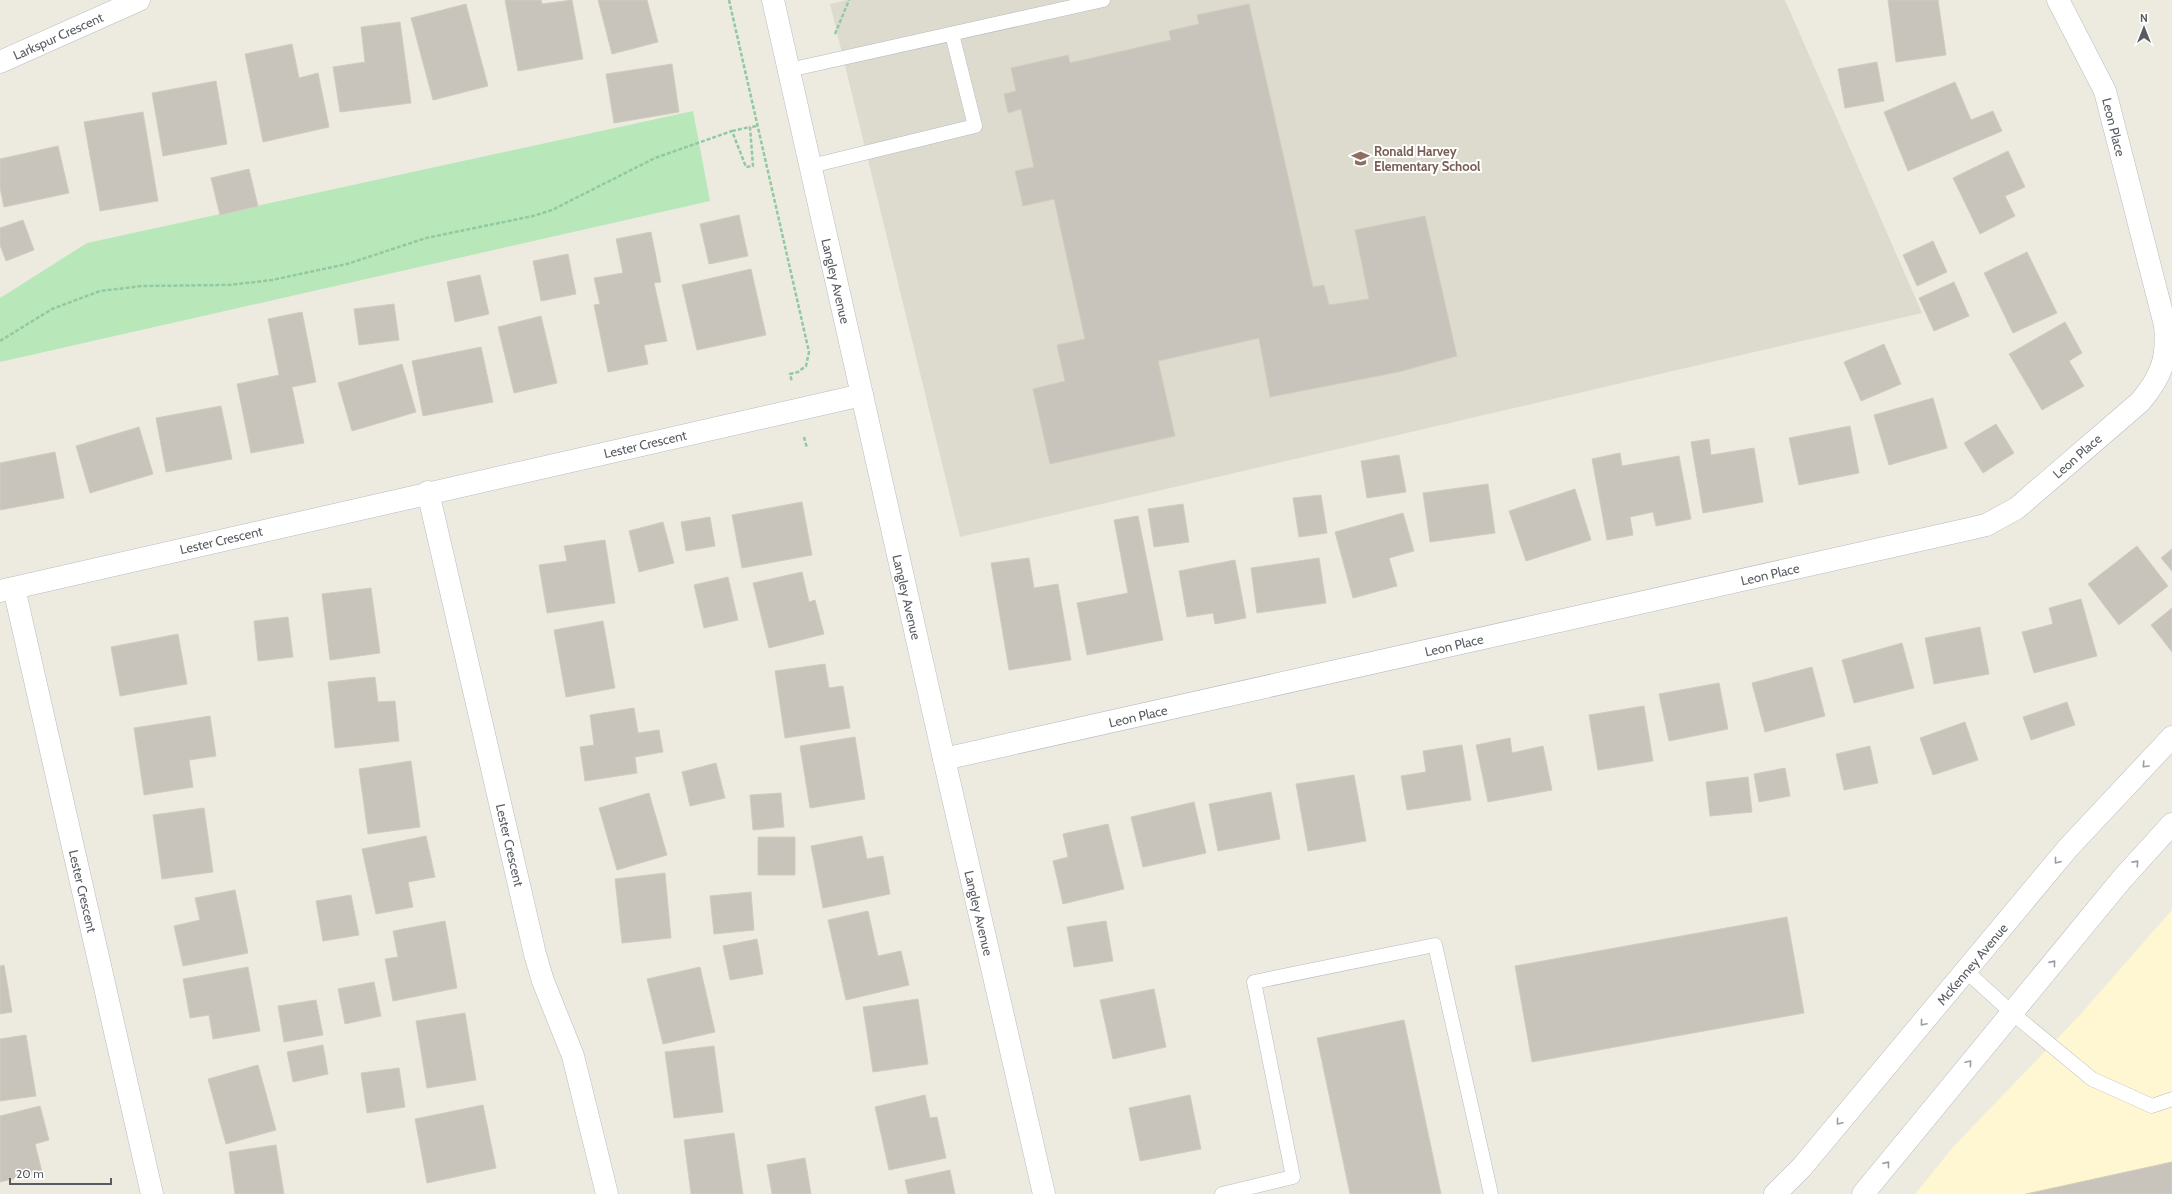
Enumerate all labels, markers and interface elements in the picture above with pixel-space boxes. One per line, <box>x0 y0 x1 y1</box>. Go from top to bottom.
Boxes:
north arrow <box>2124 8 2164 48</box>
street label: Larkspur Crescent <box>10 9 106 63</box>
text: N <box>2140 11 2148 25</box>
street label: Leon Place <box>2099 96 2129 158</box>
place label: Ronald Harvey Elementary School <box>1374 143 1481 174</box>
school or university icon: Ronald Harvey Elementary School <box>1351 148 1371 168</box>
street label: Langley Avenue <box>818 237 854 325</box>
street label: Lester Crescent <box>602 427 688 461</box>
street label: Leon Place <box>2049 430 2105 482</box>
street label: Lester Crescent <box>178 523 264 557</box>
street label: Langley Avenue <box>889 553 925 641</box>
street label: Leon Place <box>1739 559 1801 588</box>
street label: Leon Place <box>1423 630 1485 659</box>
street label: Leon Place <box>1107 701 1169 730</box>
one-way arrow <box>2143 761 2150 768</box>
street label: Lester Crescent <box>493 802 527 888</box>
street label: Lester Crescent <box>66 848 100 934</box>
one-way arrow <box>2055 856 2062 864</box>
one-way arrow <box>2131 861 2138 868</box>
street label: Langley Avenue <box>961 869 997 957</box>
street label: McKenney Avenue <box>1933 920 2011 1008</box>
one-way arrow <box>2048 961 2055 968</box>
one-way arrow <box>1921 1018 1928 1025</box>
one-way arrow <box>1965 1060 1972 1068</box>
one-way arrow <box>1837 1117 1844 1125</box>
scale bar <box>10 1160 111 1186</box>
one-way arrow <box>1883 1161 1890 1168</box>
text: 20 m <box>16 1166 44 1181</box>

